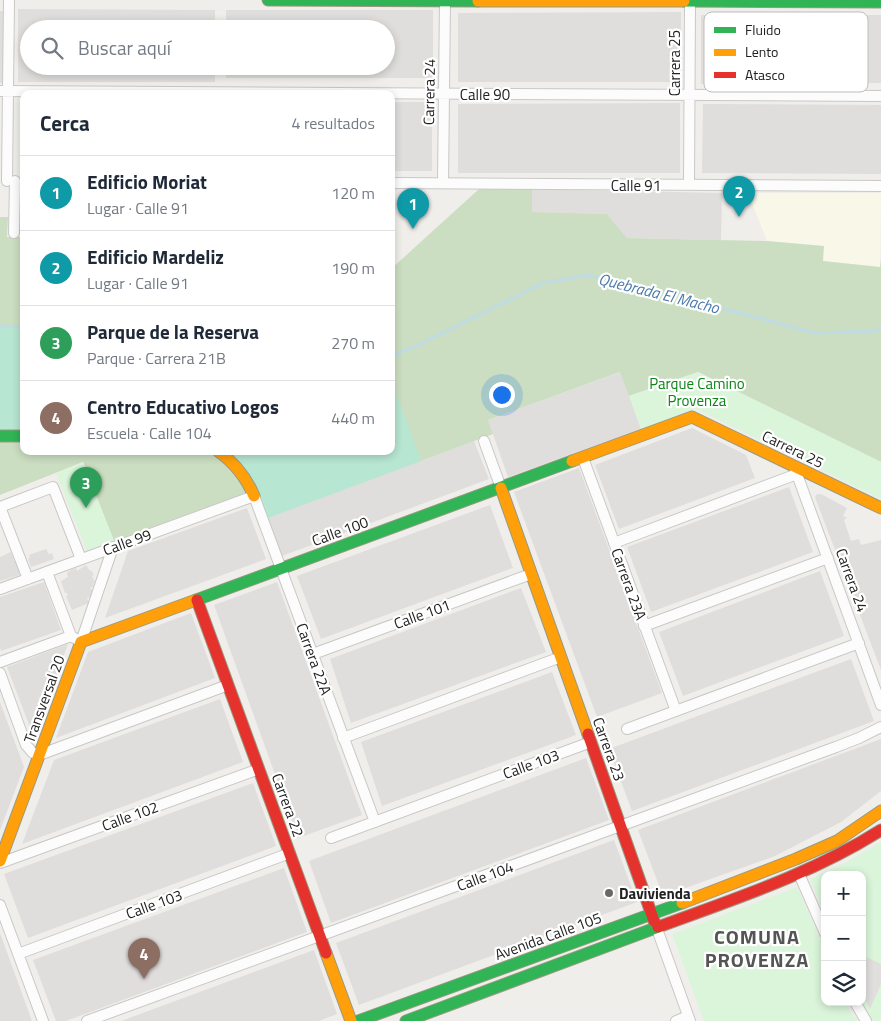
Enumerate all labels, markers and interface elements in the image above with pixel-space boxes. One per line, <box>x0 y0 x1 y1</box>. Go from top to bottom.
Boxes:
legend <box>704 12 868 92</box>
text: Fluido <box>745 19 781 40</box>
search box <box>20 20 395 75</box>
street label: Carrera 25 <box>663 30 686 96</box>
text: Buscar aquí <box>78 33 171 62</box>
icon: search <box>38 34 66 62</box>
text: Lento <box>745 41 779 62</box>
street label: Carrera 24 <box>417 59 441 125</box>
text: Atasco <box>745 64 785 85</box>
street label: Calle 90 <box>460 83 510 106</box>
text: Cerca <box>40 107 90 139</box>
text: 4 resultados <box>291 111 375 135</box>
text: Edificio Moriat <box>87 167 207 196</box>
street label: Calle 91 <box>611 174 661 197</box>
pin: 2 <box>723 176 755 217</box>
text: 1 <box>52 181 60 205</box>
text: 120 m <box>331 181 375 205</box>
pin: 1 <box>397 188 429 229</box>
text: Lugar · Calle 91 <box>87 196 189 220</box>
text: Edificio Mardeliz <box>87 242 224 271</box>
text: 2 <box>52 256 60 280</box>
text: 190 m <box>331 256 375 280</box>
water label: Quebrada El Macho <box>596 266 723 320</box>
text: Lugar · Calle 91 <box>87 271 189 295</box>
text: Parque de la Reserva <box>87 317 259 346</box>
text: 3 <box>52 331 60 355</box>
text: 270 m <box>331 331 375 355</box>
text: Parque · Carrera 21B <box>87 346 226 370</box>
park label: Parque Camino Provenza <box>649 372 745 412</box>
your location <box>489 382 515 408</box>
text: Centro Educativo Logos <box>87 392 279 421</box>
text: 4 <box>52 406 60 430</box>
text: 440 m <box>331 406 375 430</box>
text: Escuela · Calle 104 <box>87 421 212 445</box>
street label: Carrera 25 <box>758 424 828 474</box>
pin: 3 <box>70 467 102 508</box>
street label: Calle 100 <box>308 510 372 552</box>
street label: Calle 99 <box>99 523 155 561</box>
street label: Carrera 23A <box>605 545 653 623</box>
street label: Carrera 24 <box>830 545 874 615</box>
street label: Calle 101 <box>390 593 454 635</box>
street label: Carrera 22A <box>290 620 338 698</box>
street label: Transversal 20 <box>17 652 71 746</box>
street label: Carrera 23 <box>587 714 631 784</box>
street label: Calle 103 <box>499 743 563 785</box>
street label: Carrera 22 <box>266 770 310 840</box>
street label: Calle 102 <box>98 795 162 837</box>
street label: Calle 104 <box>453 855 517 897</box>
map controls <box>821 871 866 1006</box>
button: + <box>821 871 866 916</box>
place label: Davivienda <box>619 882 691 905</box>
street label: Calle 103 <box>122 883 186 925</box>
marker: Davivienda <box>603 887 615 899</box>
street label: Avenida Calle 105 <box>491 906 605 966</box>
button: − <box>821 916 866 961</box>
district label: COMUNA PROVENZA <box>705 921 809 975</box>
pin: 4 <box>128 938 160 979</box>
button: layers <box>821 961 866 1006</box>

